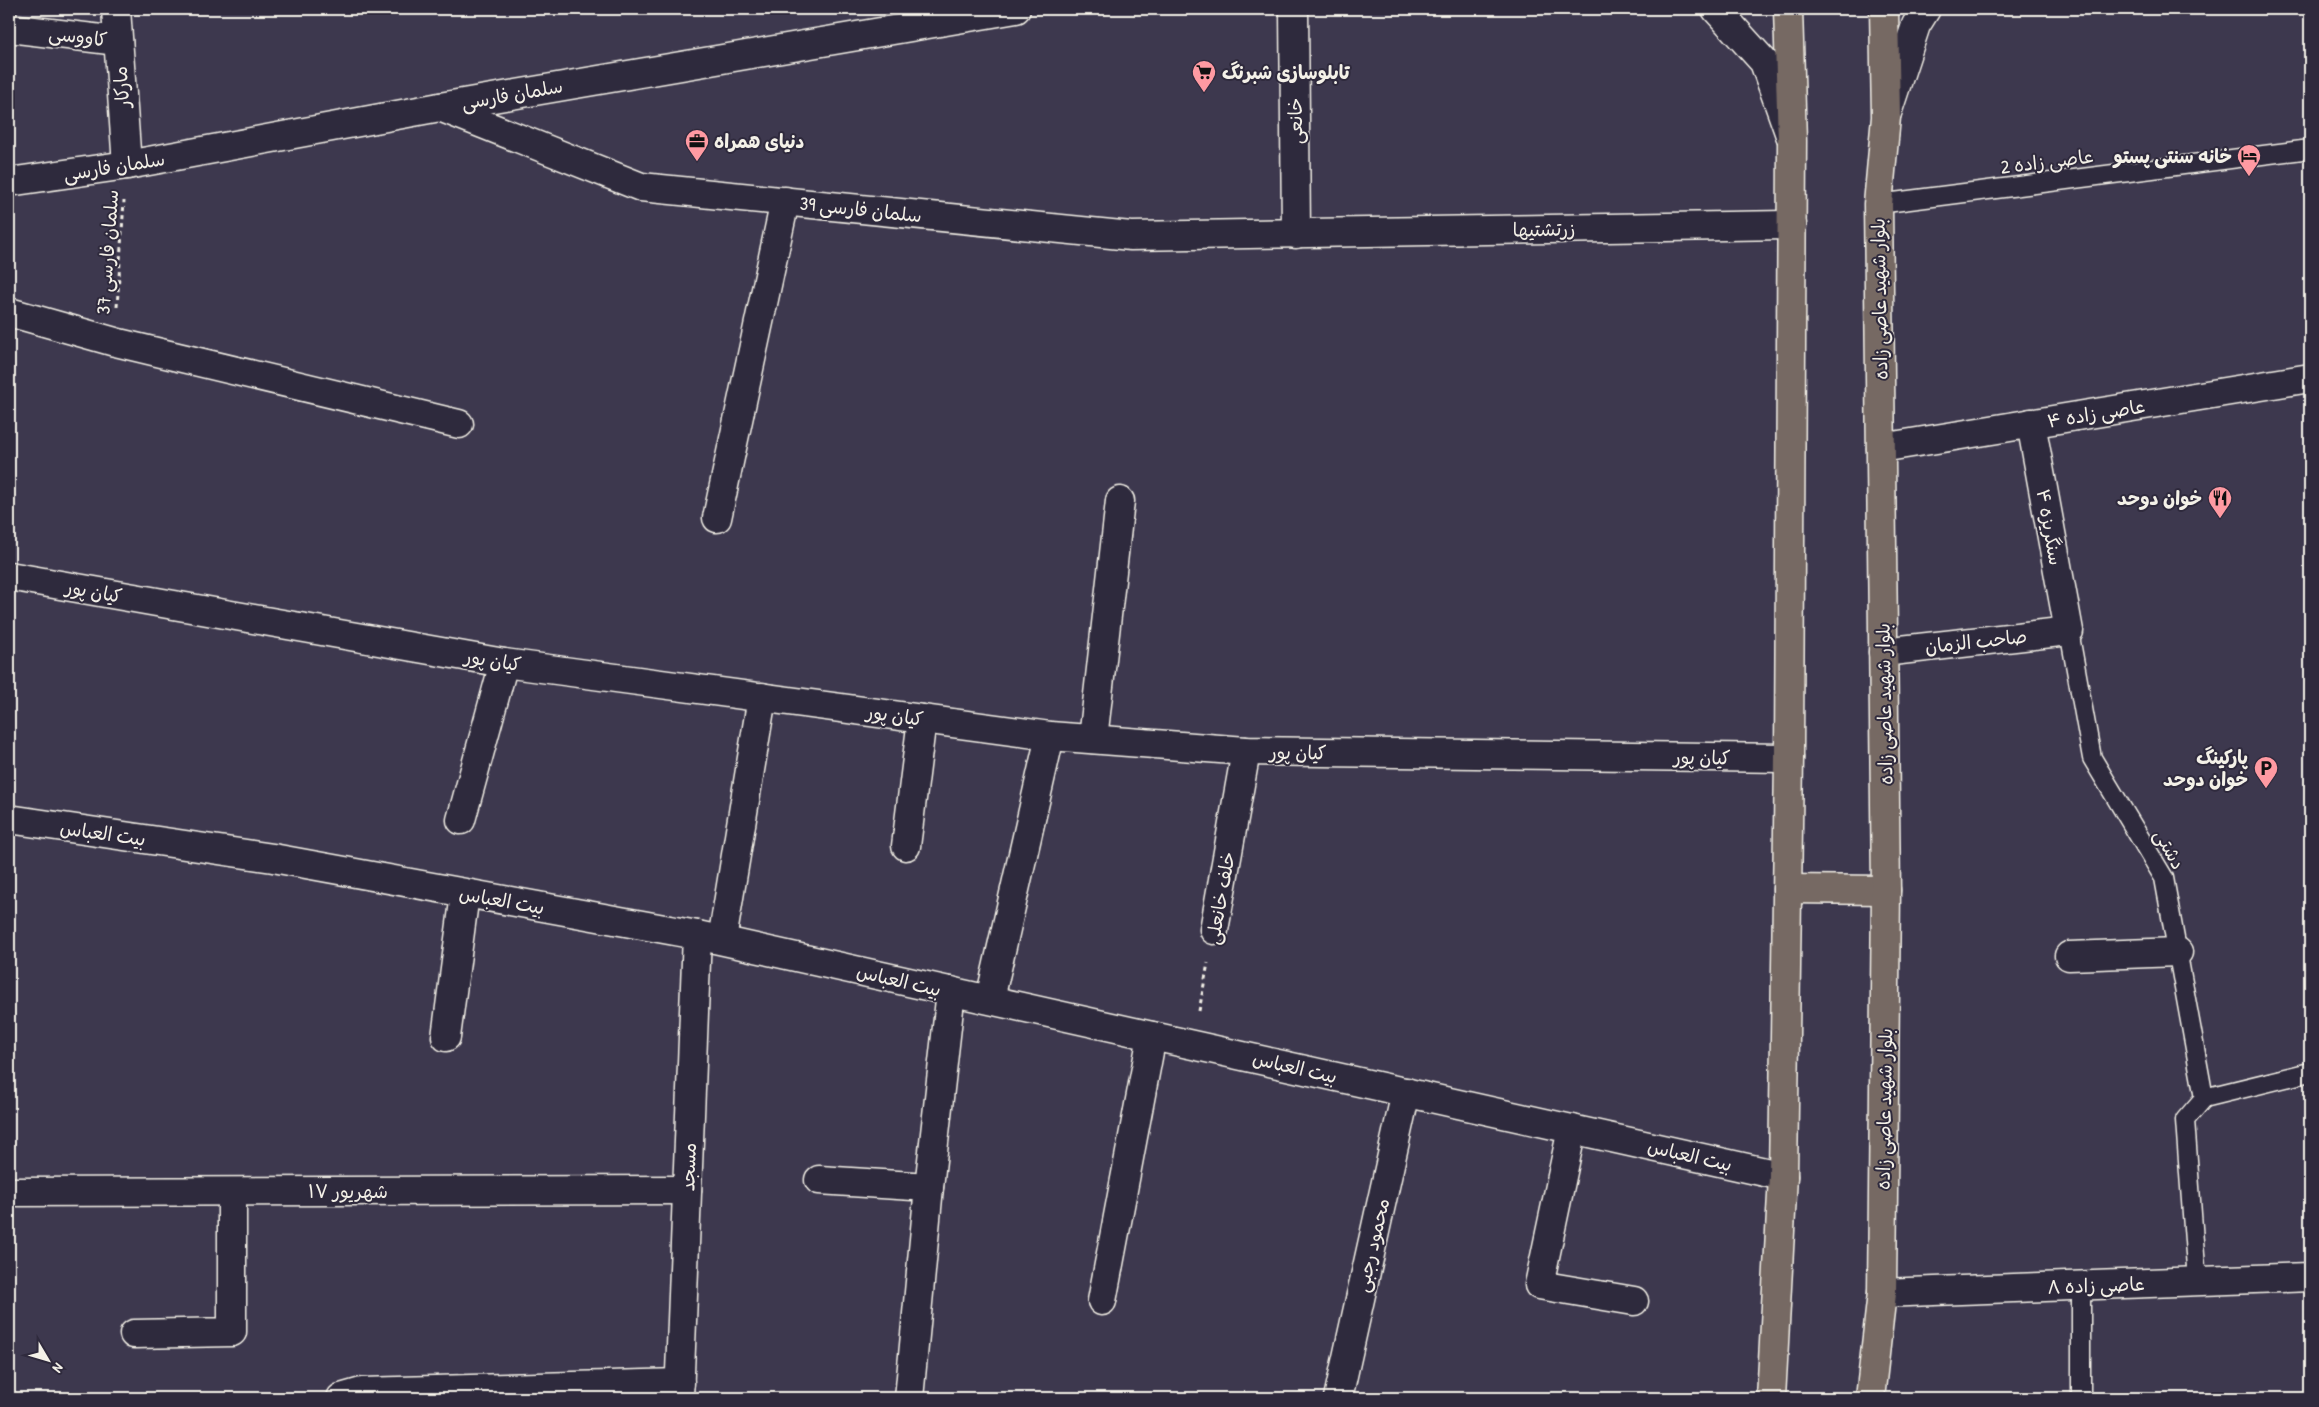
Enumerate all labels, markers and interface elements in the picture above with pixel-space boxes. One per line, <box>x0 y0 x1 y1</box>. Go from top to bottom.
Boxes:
street label: کاووسی <box>47 20 109 52</box>
supermarket icon: تابلوسازی شبرنگ <box>1191 59 1217 93</box>
place label: تابلوسازی شبرنگ <box>1222 59 1351 85</box>
street label: مارکار <box>107 65 136 111</box>
street label: سلمان فارسی <box>459 72 565 116</box>
street label: خانعی <box>1282 97 1308 145</box>
office icon: دنیای همراه <box>684 128 710 162</box>
place label: دنیای همراه <box>714 128 804 154</box>
street label: عاصی زاده 2 <box>1999 142 2095 180</box>
place label: خانه سنتی پستو <box>2112 143 2232 169</box>
hotel icon: خانه سنتی پستو <box>2236 143 2262 177</box>
street label: سلمان فارسی <box>61 145 167 187</box>
street label: سلمان فارسی 37 <box>90 189 124 315</box>
street label: سلمان فارسی 39 <box>799 190 923 228</box>
street label: زرتشتیها <box>1512 215 1576 243</box>
street label: بلوار شهید عاصی زاده <box>1865 218 1893 380</box>
street label: عاصی زاده ۴ <box>2045 392 2147 434</box>
place label: خوان دوحد <box>2117 485 2202 511</box>
restaurant icon: خوان دوحد <box>2207 485 2233 519</box>
street label: سنگریزه ۴ <box>2030 487 2070 567</box>
street label: کیان پور <box>62 573 124 609</box>
street label: بلوار شهید عاصی زاده <box>1870 623 1898 785</box>
street label: صاحب الزمان <box>1924 623 2028 659</box>
street label: کیان پور <box>461 642 523 677</box>
street label: کیان پور <box>863 698 925 732</box>
street label: کیان پور <box>1267 738 1327 765</box>
street label: کیان پور <box>1671 743 1731 770</box>
place label: پارکینگ خوان دوحد <box>2163 744 2249 792</box>
parking icon: پارکینگ خوان دوحد <box>2253 755 2279 789</box>
street label: بیت العباس <box>58 814 148 852</box>
street label: دشتی <box>2148 824 2192 874</box>
street label: خلف خانعلی <box>1199 850 1241 946</box>
street label: بیت العباس <box>457 880 547 920</box>
street label: بیت العباس <box>854 958 944 1002</box>
street label: بلوار شهید عاصی زاده <box>1870 1028 1898 1190</box>
street label: بیت العباس <box>1250 1045 1340 1089</box>
street label: بیت العباس <box>1645 1133 1735 1177</box>
street label: مسجد <box>674 1142 702 1192</box>
street label: ۱۷ شهریور <box>308 1178 388 1204</box>
street label: محمود رجبی <box>1349 1195 1395 1295</box>
street label: عاصی زاده ۸ <box>2047 1270 2145 1300</box>
north arrow <box>22 1334 72 1384</box>
text: N <box>49 1360 68 1378</box>

